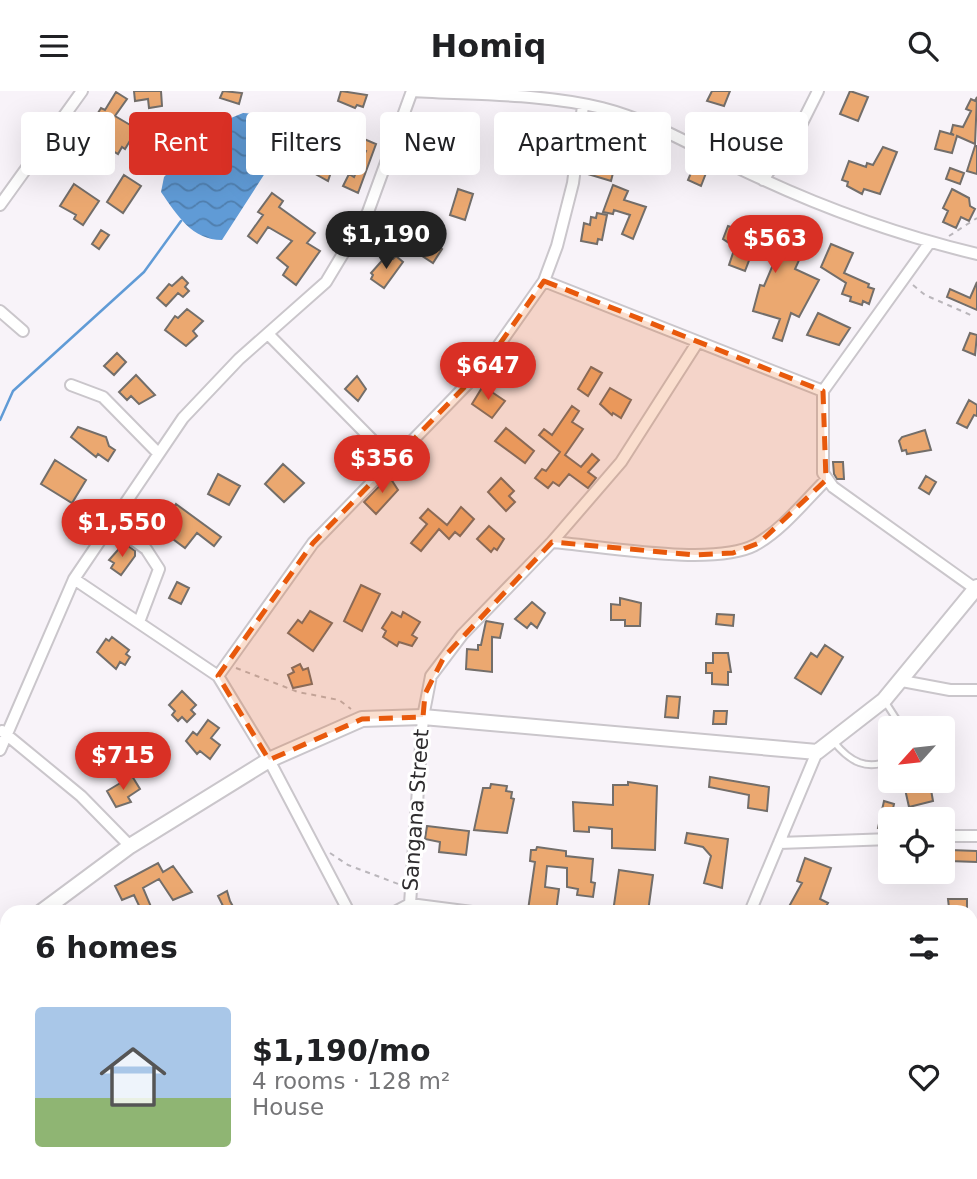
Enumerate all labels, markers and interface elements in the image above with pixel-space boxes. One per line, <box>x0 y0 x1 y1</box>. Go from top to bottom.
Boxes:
icon: menu <box>35 27 73 65</box>
text: Homiq <box>431 27 546 65</box>
icon: search <box>904 27 942 65</box>
chip: Buy <box>21 112 115 175</box>
chip: Rent <box>129 112 232 175</box>
chip: Filters <box>246 112 366 175</box>
chip: New <box>380 112 480 175</box>
chip: Apartment <box>494 112 671 175</box>
chip: House <box>685 112 808 175</box>
pin: $1,190 <box>329 211 443 271</box>
pin: $563 <box>734 215 816 275</box>
text: $1,190 <box>342 221 430 247</box>
text: $563 <box>743 225 807 251</box>
pin: $647 <box>447 343 529 402</box>
text: $647 <box>456 352 520 378</box>
pin: $356 <box>341 435 423 495</box>
text: $356 <box>350 445 414 471</box>
pin: $1,550 <box>65 499 179 559</box>
text: $1,550 <box>78 509 166 535</box>
north arrow <box>878 716 956 793</box>
map controls <box>878 716 955 884</box>
street label: Sangana Street <box>398 728 434 892</box>
pin: $715 <box>82 733 164 792</box>
text: $715 <box>91 742 155 768</box>
button: locate <box>878 807 955 884</box>
icon: filters <box>905 928 943 966</box>
text: 6 homes <box>35 930 178 965</box>
text: $1,190/mo <box>252 1033 431 1068</box>
icon: home <box>91 1035 175 1119</box>
icon: heart <box>905 1058 943 1096</box>
text: 4 rooms · 128 m² <box>252 1068 450 1094</box>
text: House <box>252 1094 324 1120</box>

